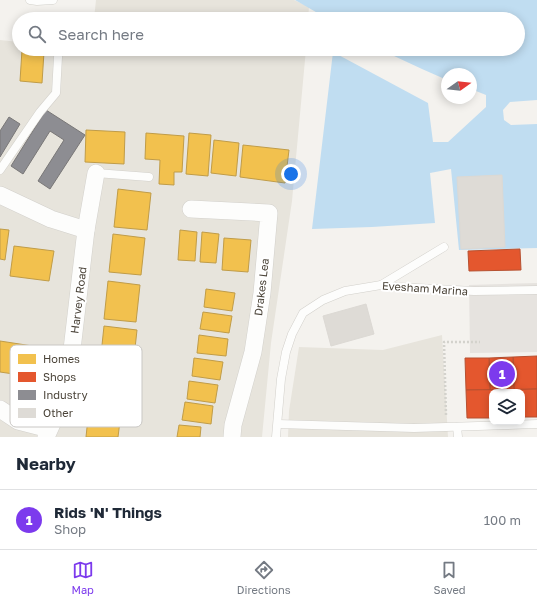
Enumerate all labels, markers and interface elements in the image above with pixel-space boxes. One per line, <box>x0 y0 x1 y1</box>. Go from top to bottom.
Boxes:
search box <box>12 12 525 56</box>
icon: search <box>26 23 48 45</box>
text: Search here <box>58 25 144 43</box>
north arrow <box>441 68 477 104</box>
your location <box>281 164 301 184</box>
street label: Drakes Lea <box>251 258 271 316</box>
street label: Harvey Road <box>67 266 89 334</box>
street label: Evesham Marina <box>382 279 468 297</box>
legend <box>10 345 142 427</box>
text: Homes <box>43 352 80 365</box>
pin: 1 <box>489 359 515 389</box>
text: Shops <box>43 370 76 383</box>
text: Industry <box>43 388 88 401</box>
map controls <box>489 389 525 425</box>
button: layers <box>489 389 525 425</box>
text: Other <box>43 406 74 419</box>
text: Nearby <box>16 453 76 474</box>
text: Rids 'N' Things <box>54 503 162 521</box>
text: 1 <box>26 512 32 528</box>
text: 100 m <box>484 512 521 528</box>
text: Shop <box>54 521 86 537</box>
tab: Map <box>71 559 94 596</box>
tab: Directions <box>237 559 291 596</box>
tab: Saved <box>433 559 466 596</box>

